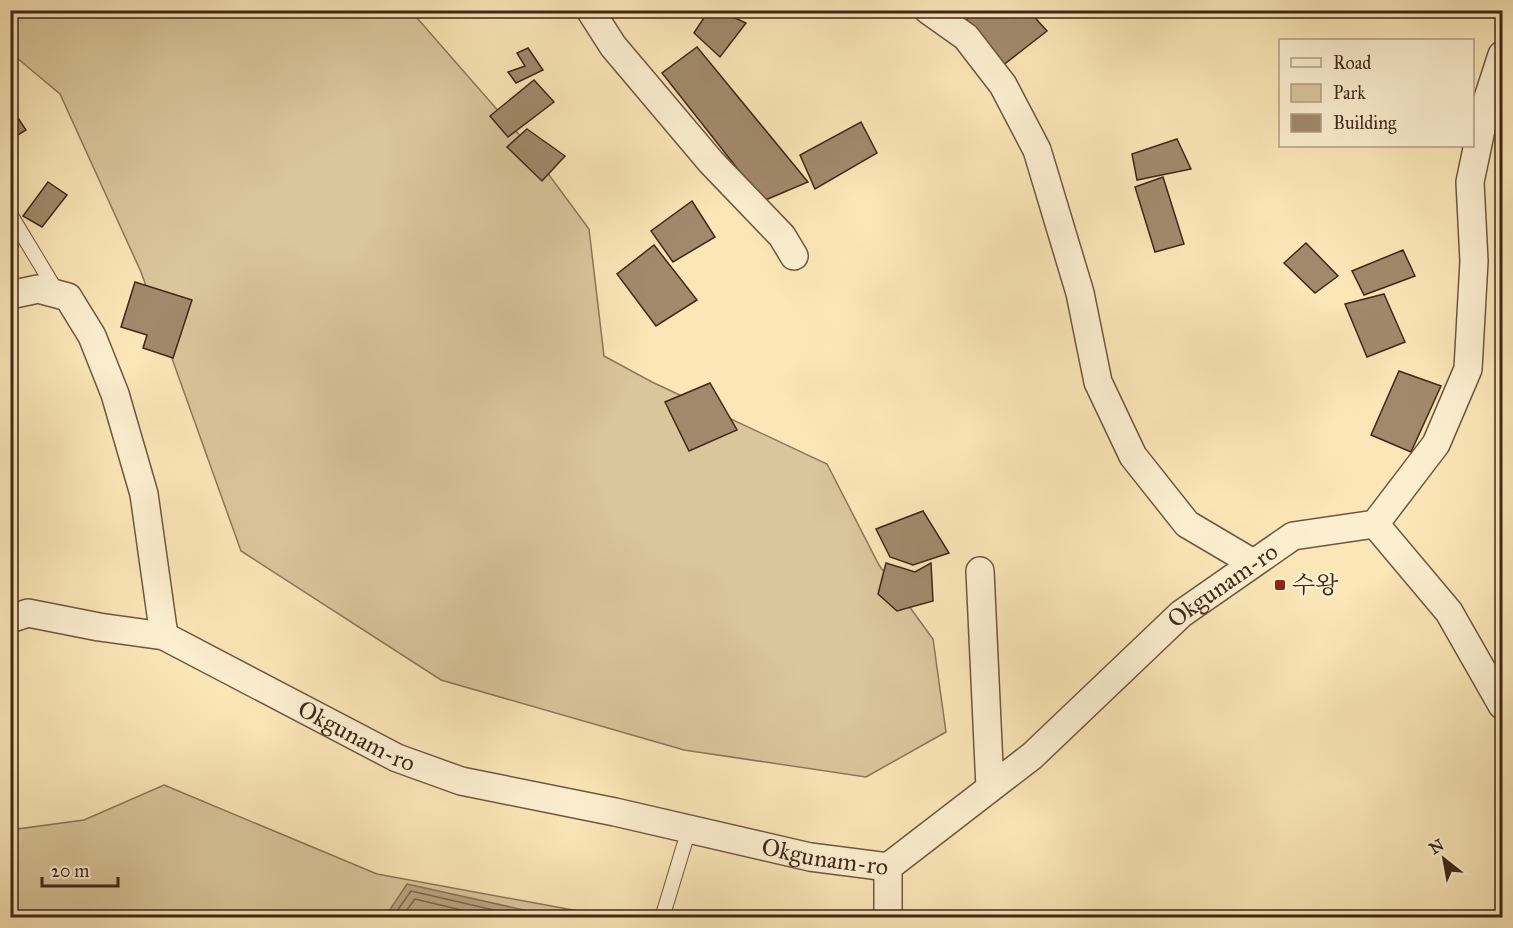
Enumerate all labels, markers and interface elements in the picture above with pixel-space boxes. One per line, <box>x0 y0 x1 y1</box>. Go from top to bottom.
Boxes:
legend <box>1279 39 1474 147</box>
text: Road <box>1333 52 1371 74</box>
text: Park <box>1333 82 1366 104</box>
text: Building <box>1333 112 1397 135</box>
street label: Okgunam-ro <box>1161 536 1284 634</box>
place label: 수왕 <box>1292 570 1339 600</box>
marker: 수왕 <box>1273 578 1287 592</box>
street label: Okgunam-ro <box>293 694 419 778</box>
north arrow <box>1414 829 1474 889</box>
street label: Okgunam-ro <box>759 831 890 882</box>
text: N <box>1426 835 1448 858</box>
scale bar <box>42 850 118 888</box>
text: 20 m <box>51 860 89 882</box>

